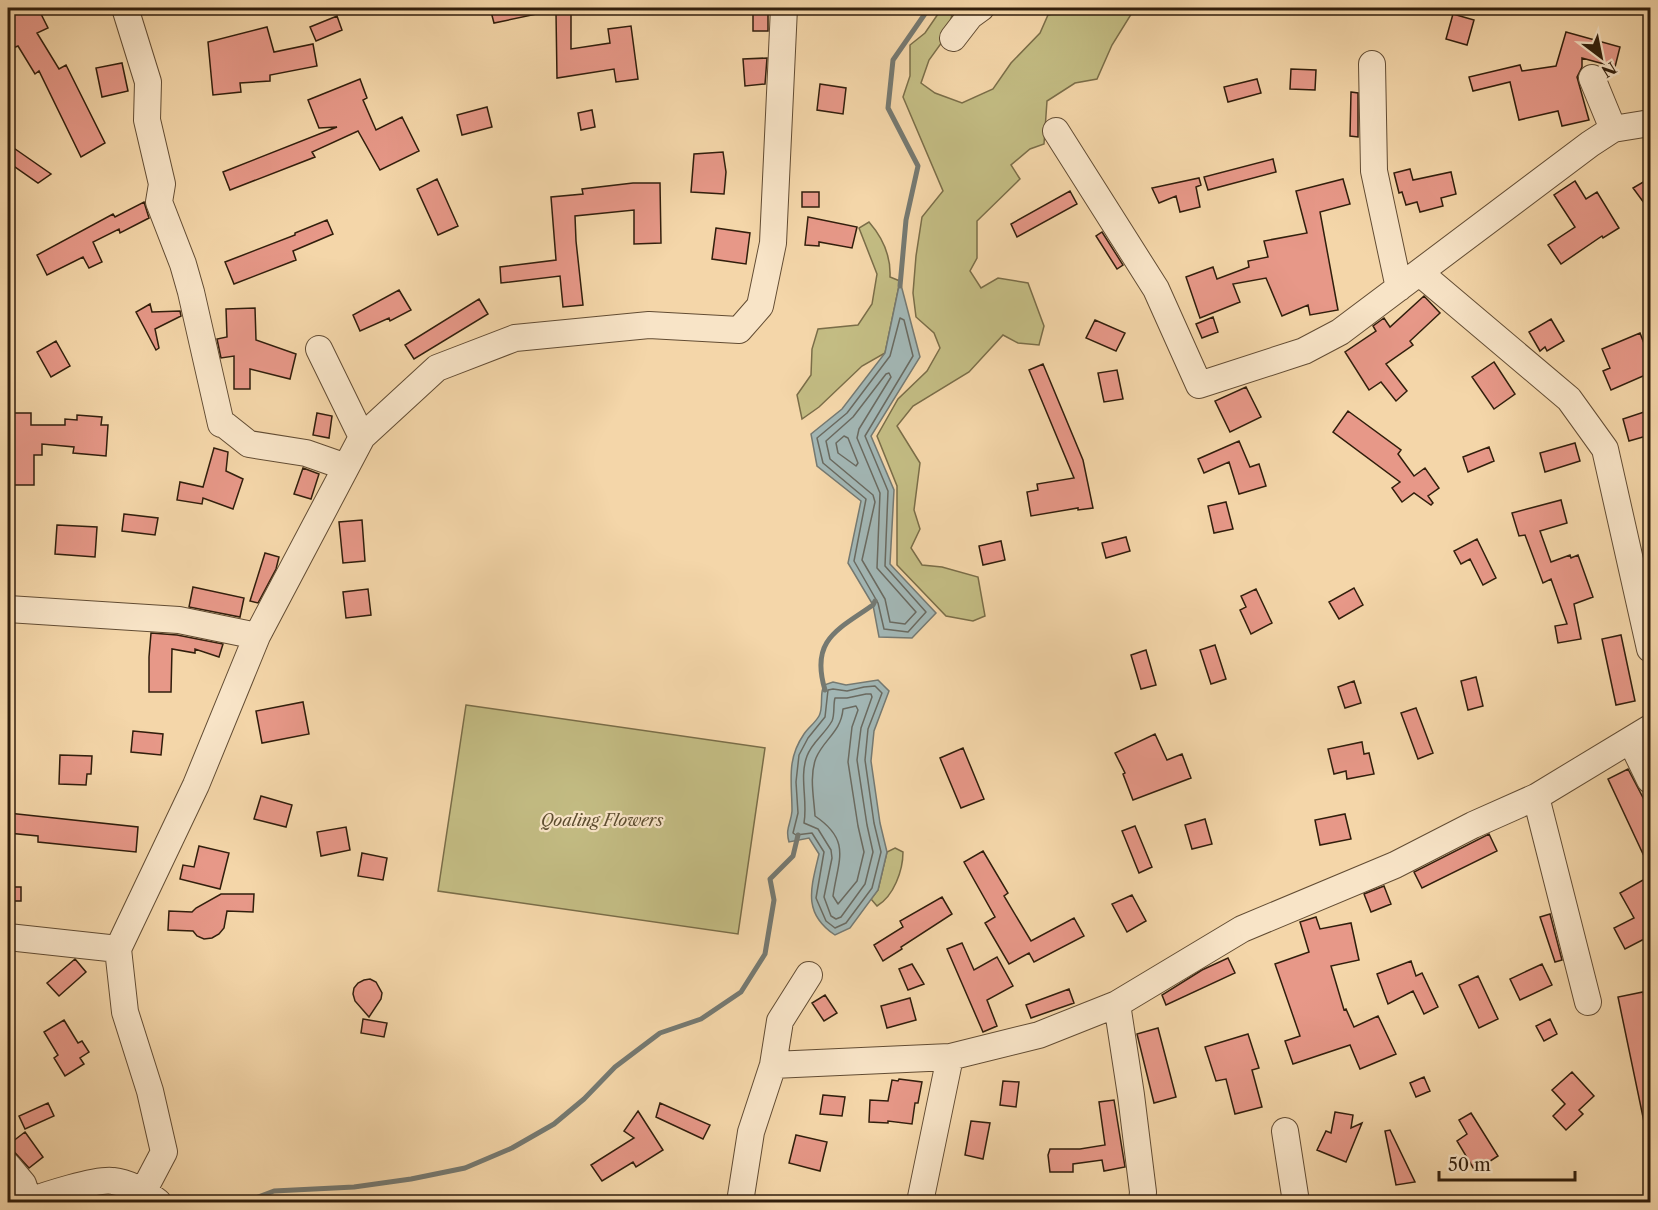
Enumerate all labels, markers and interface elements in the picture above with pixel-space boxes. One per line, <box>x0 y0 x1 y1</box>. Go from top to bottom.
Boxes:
north arrow <box>1571 27 1631 87</box>
text: N <box>1598 58 1620 82</box>
park label: Qoaling Flowers <box>541 810 663 830</box>
scale bar <box>1439 1144 1576 1182</box>
text: 50 m <box>1448 1154 1491 1176</box>

